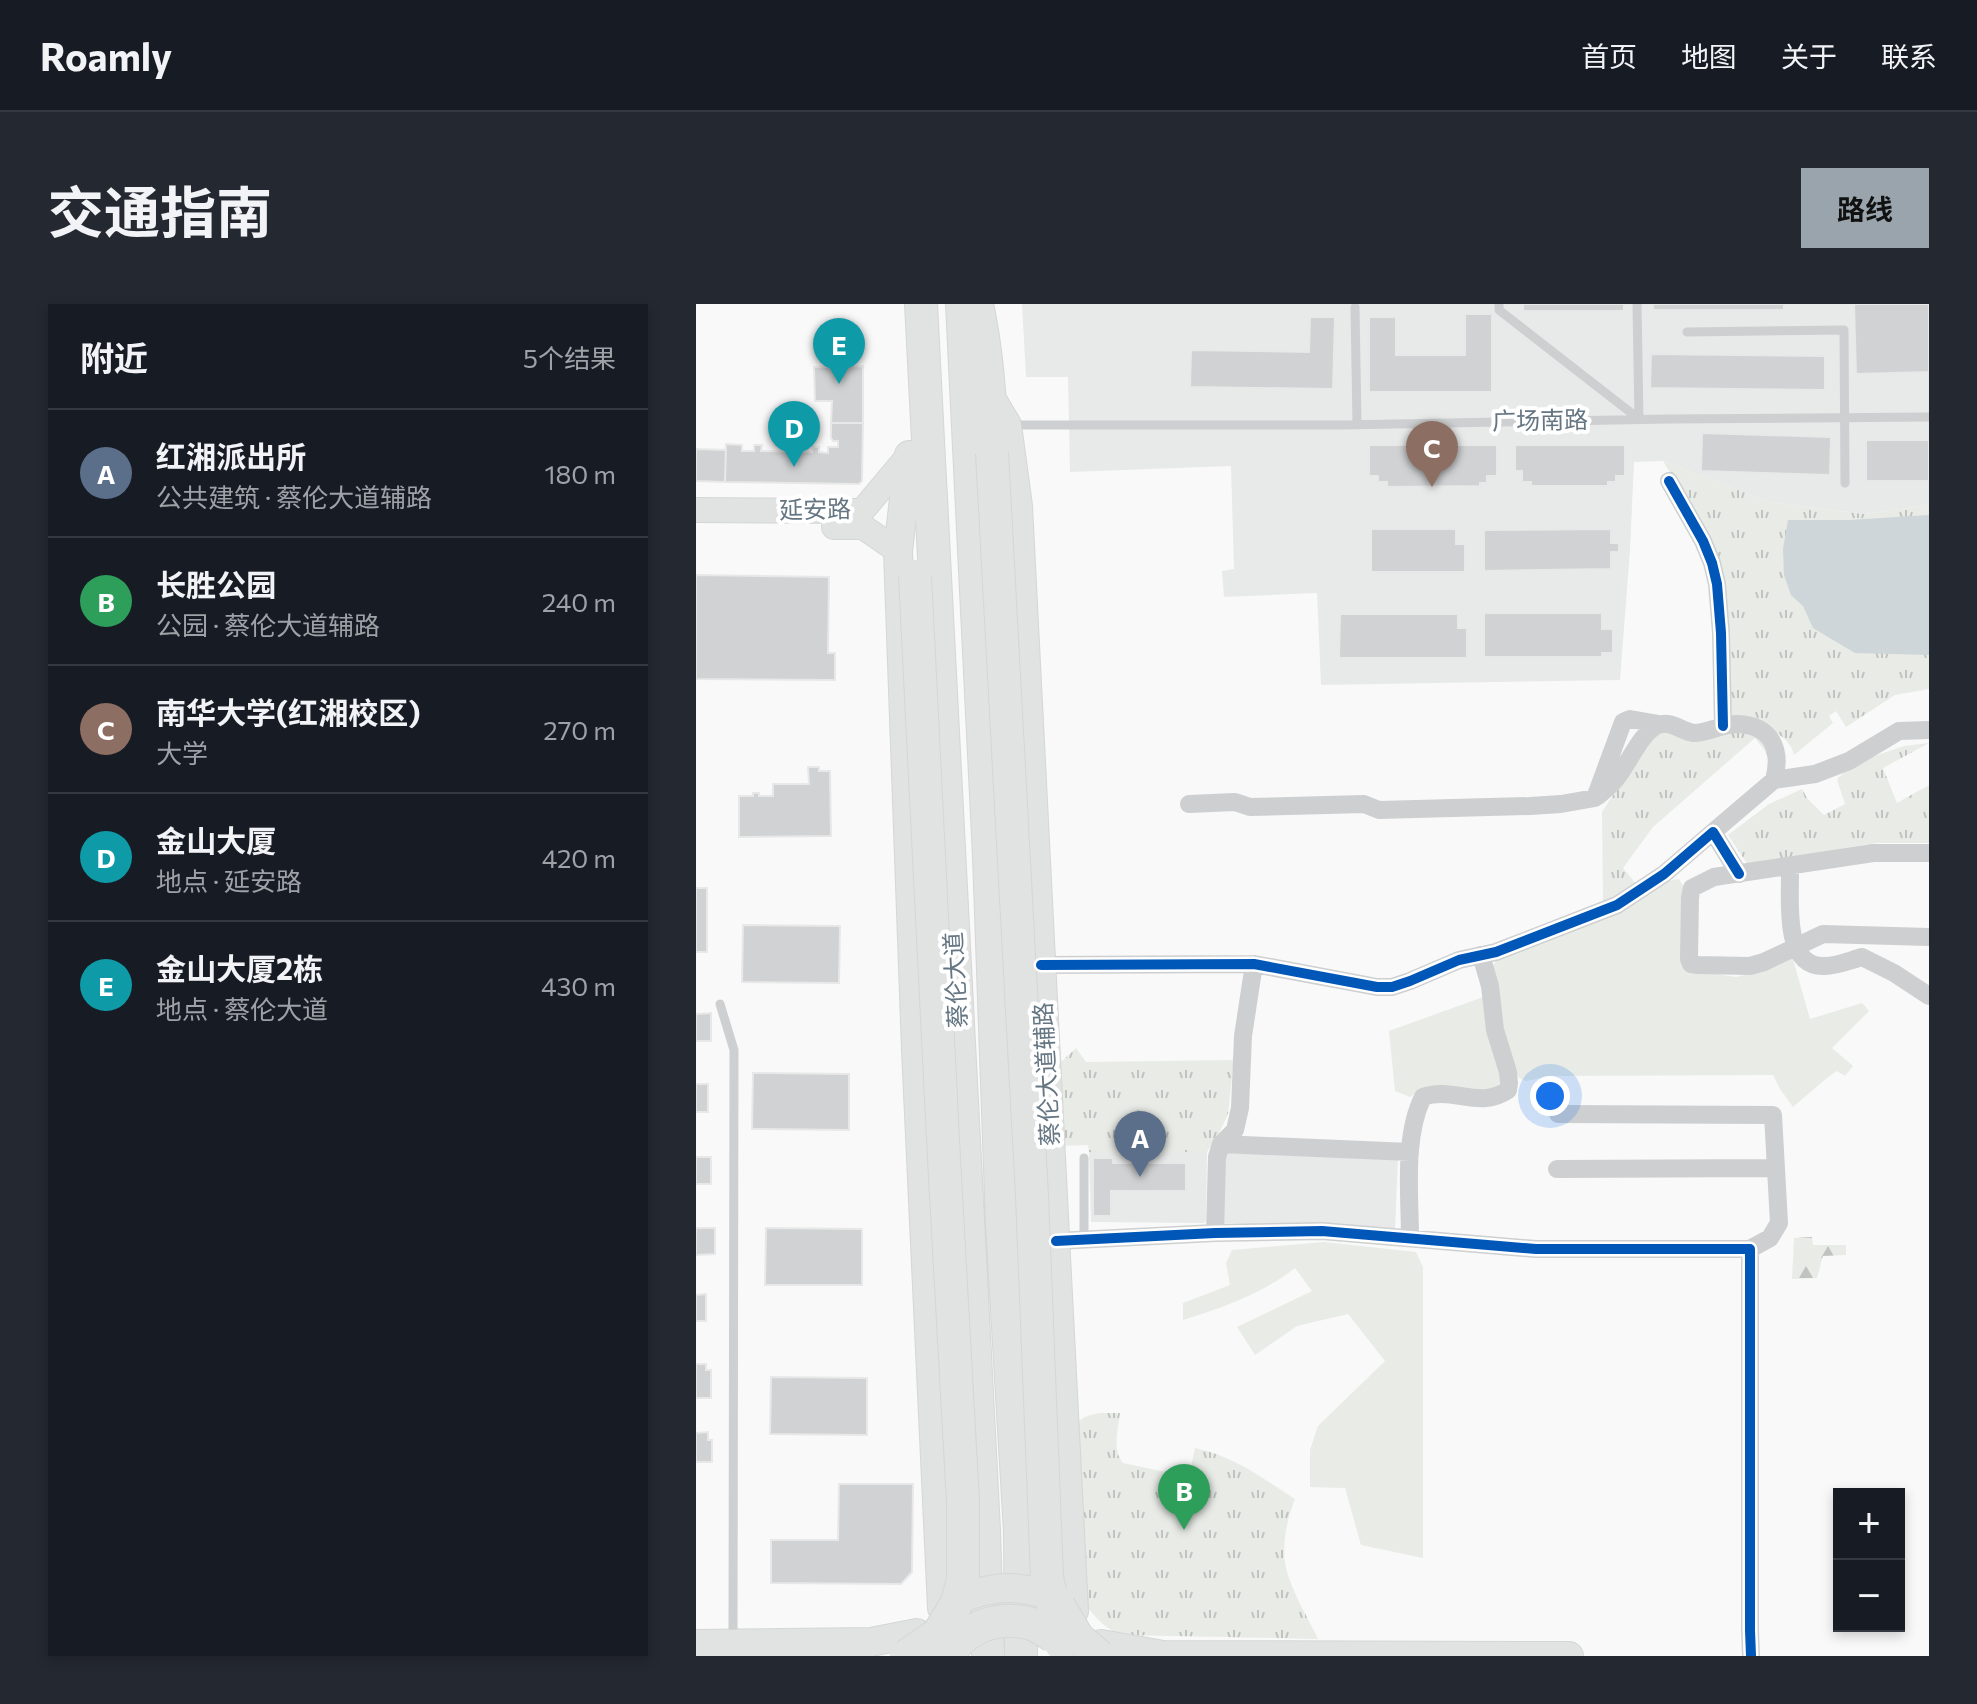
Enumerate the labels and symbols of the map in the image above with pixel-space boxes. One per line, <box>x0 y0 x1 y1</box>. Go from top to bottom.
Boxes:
pin: E <box>813 318 865 384</box>
pin: D <box>768 401 820 467</box>
street label: 广场南路 <box>1492 404 1588 435</box>
pin: C <box>1406 421 1458 487</box>
street label: 延安路 <box>779 493 851 524</box>
street label: 蔡伦大道 <box>938 931 971 1029</box>
street label: 蔡伦大道辅路 <box>1027 1001 1064 1147</box>
your location <box>1530 1076 1570 1116</box>
pin: A <box>1114 1111 1166 1177</box>
pin: B <box>1158 1464 1210 1530</box>

